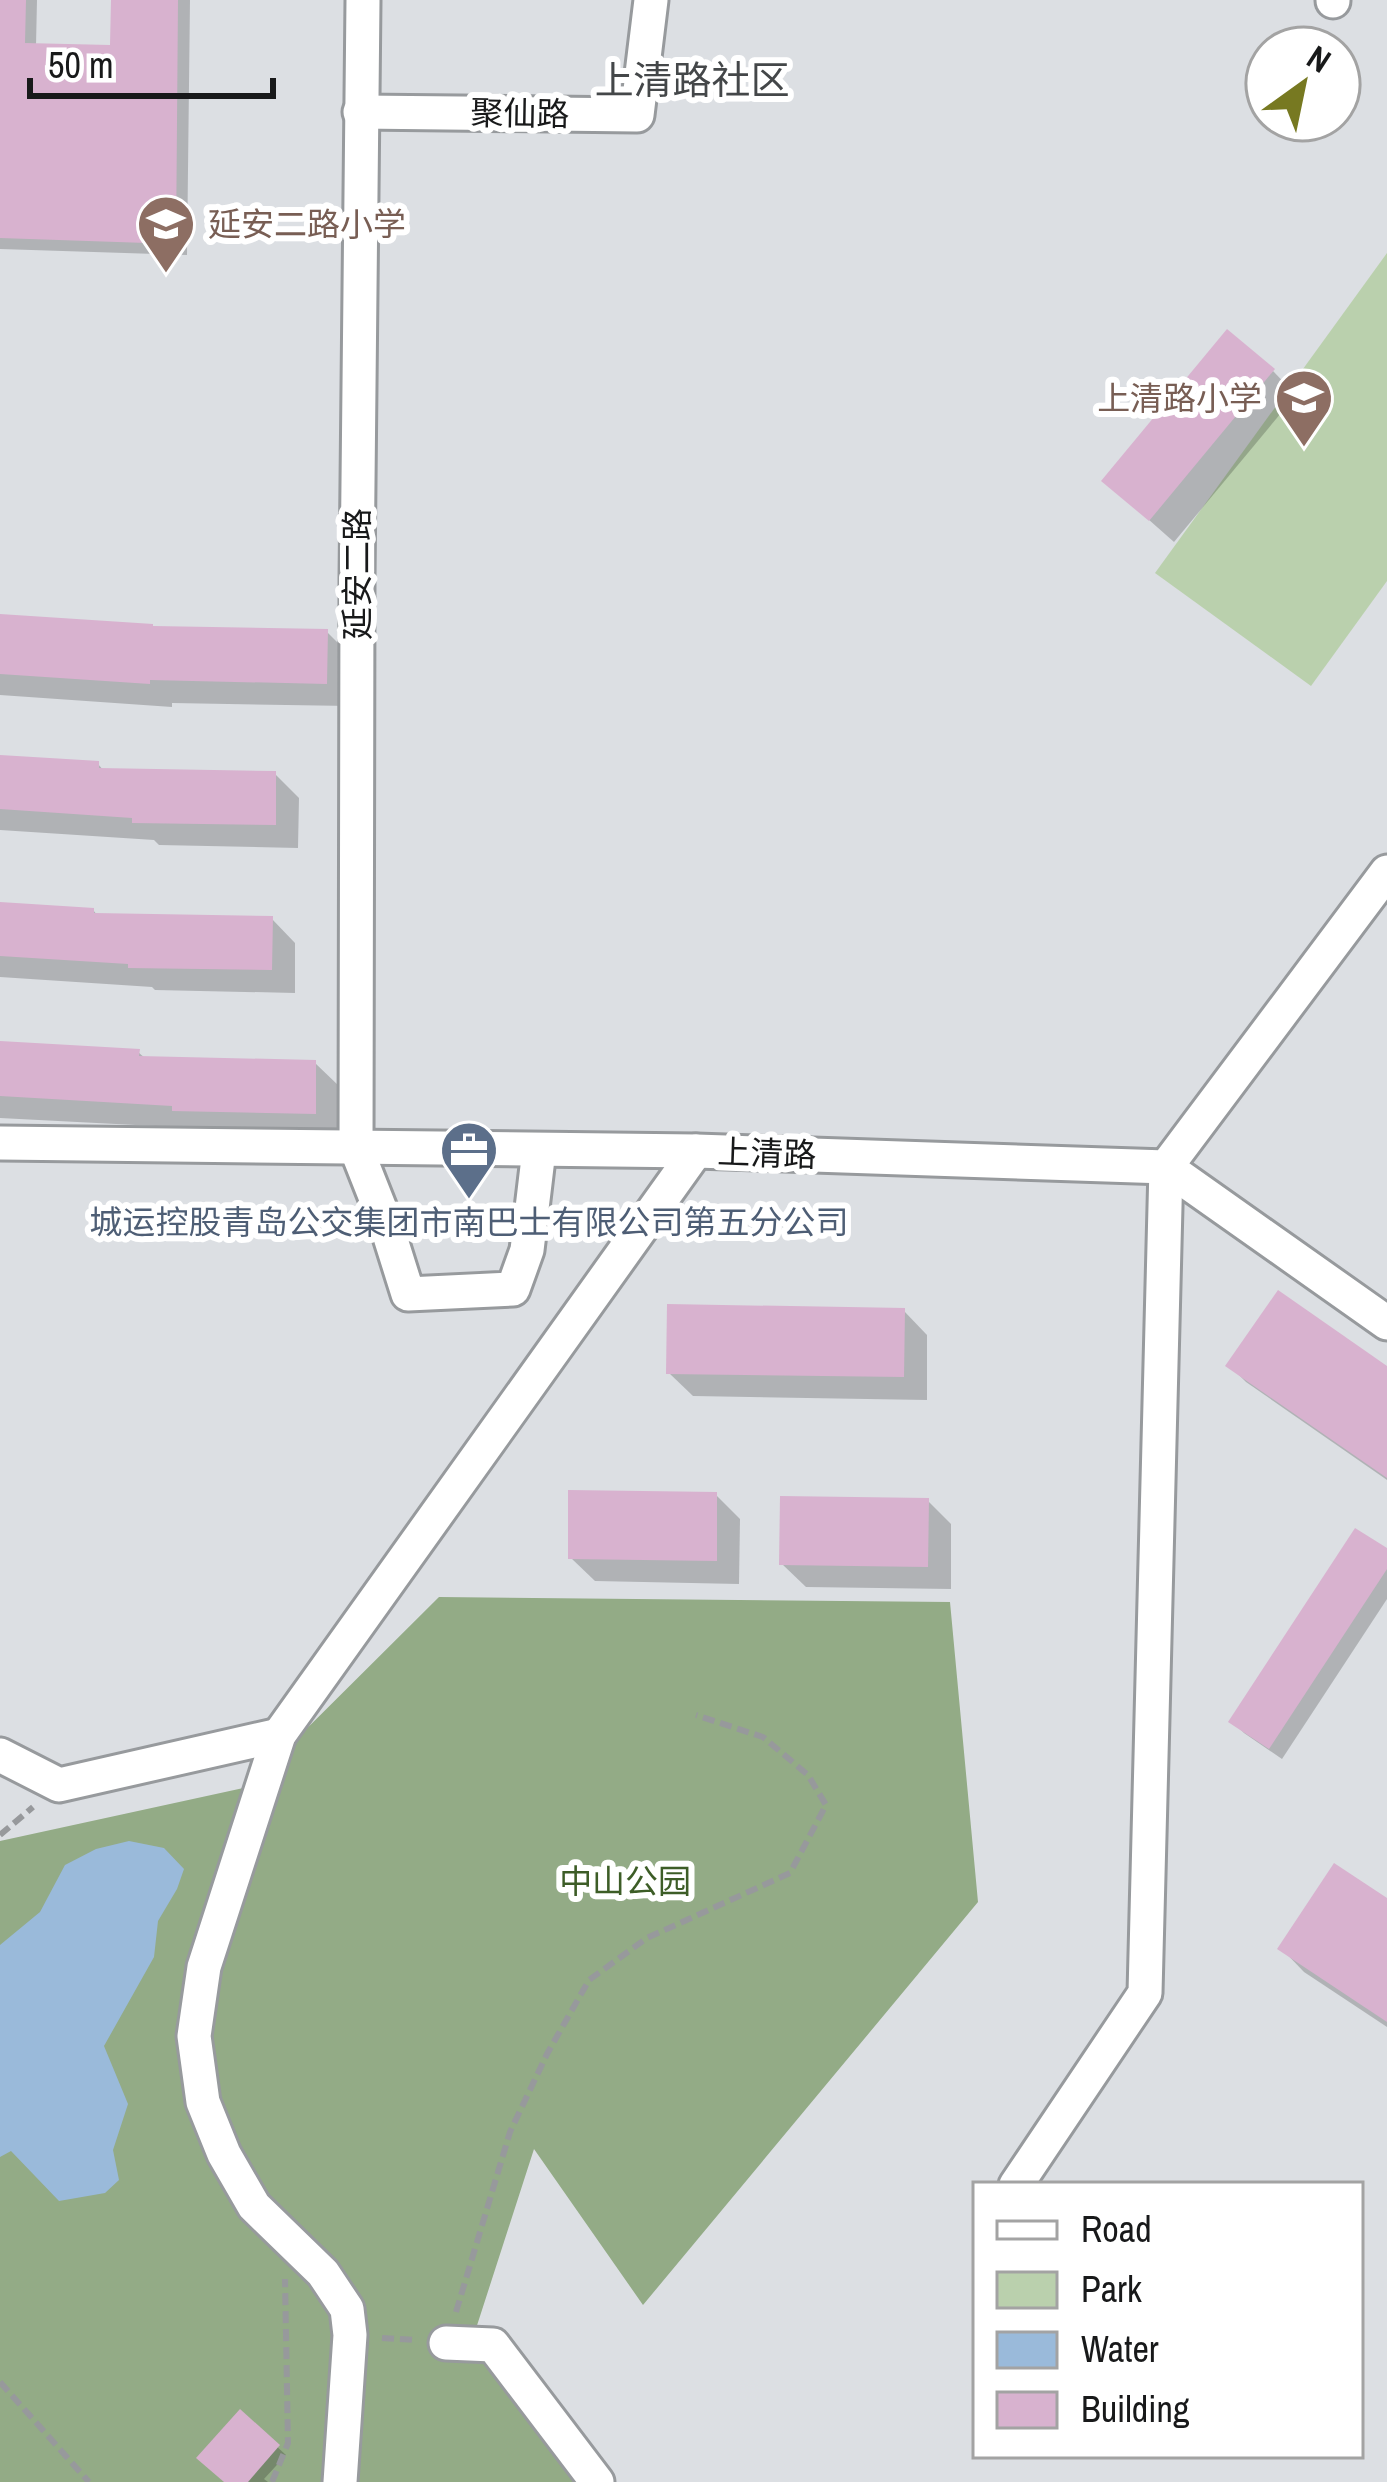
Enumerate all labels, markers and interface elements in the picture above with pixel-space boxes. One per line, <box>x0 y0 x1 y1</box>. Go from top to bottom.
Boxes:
scale bar <box>30 24 273 98</box>
north arrow <box>1243 24 1363 144</box>
text: N <box>1299 35 1340 83</box>
text: 50 m <box>48 41 114 89</box>
district label: 上清路社区 <box>594 54 790 106</box>
street label: 聚仙路 <box>470 90 570 136</box>
school or university icon: 延安二路小学 <box>135 193 197 275</box>
place label: 延安二路小学 <box>208 202 406 246</box>
school or university icon: 上清路小学 <box>1273 367 1335 449</box>
place label: 上清路小学 <box>1097 376 1262 420</box>
street label: 延安二路 <box>335 508 379 640</box>
office icon: 城运控股青岛公交集团市南巴士有限公司第五分公司 <box>438 1119 500 1201</box>
street label: 上清路 <box>717 1129 817 1177</box>
place label: 城运控股青岛公交集团市南巴士有限公司第五分公司 <box>90 1200 849 1244</box>
park label: 中山公园 <box>559 1859 691 1903</box>
legend <box>973 2182 1363 2458</box>
text: Road <box>1081 2205 1152 2253</box>
text: Park <box>1081 2265 1142 2313</box>
text: Water <box>1081 2325 1159 2373</box>
text: Building <box>1081 2385 1190 2433</box>

